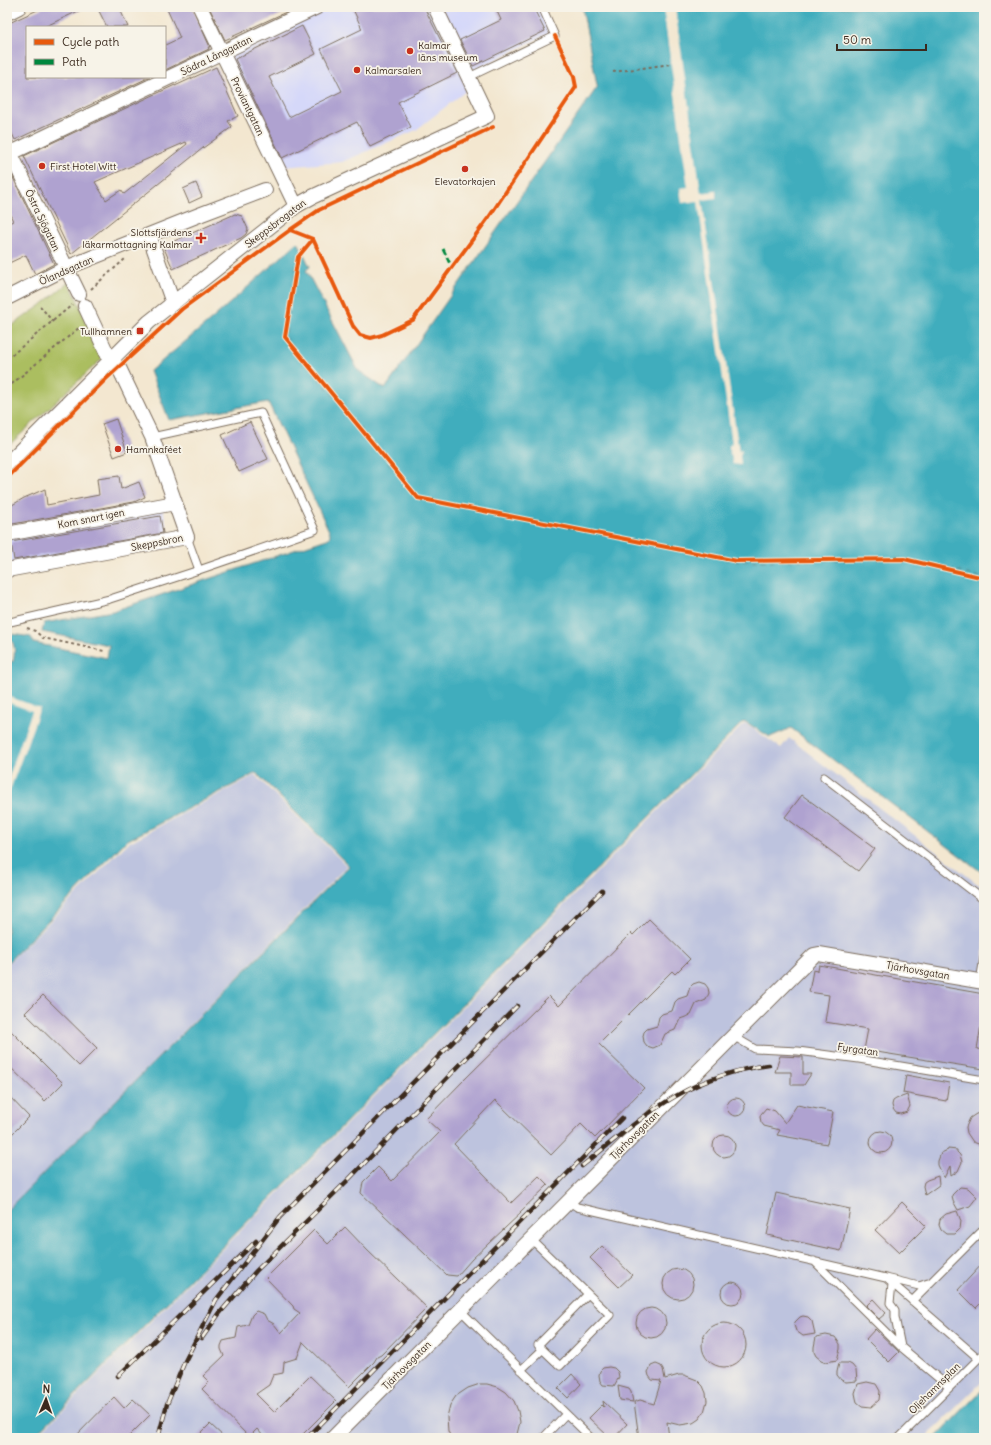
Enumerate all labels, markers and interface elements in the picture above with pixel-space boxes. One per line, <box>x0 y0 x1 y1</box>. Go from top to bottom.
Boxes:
legend <box>26 26 166 78</box>
scale bar <box>837 26 926 52</box>
street label: Södra Långgatan <box>178 32 254 78</box>
text: 50 m <box>843 32 872 47</box>
text: Cycle path <box>62 34 119 49</box>
place label: Kalmar läns museum <box>418 39 478 64</box>
marker: Kalmar läns museum <box>405 46 415 56</box>
text: Path <box>62 54 87 69</box>
place label: Kalmarsalen <box>365 64 422 77</box>
marker: Kalmarsalen <box>352 65 362 75</box>
street label: Proviantgatan <box>228 75 267 138</box>
place label: First Hotel Witt <box>50 160 117 173</box>
marker: First Hotel Witt <box>37 161 47 171</box>
marker: Elevatorkajen <box>460 164 470 174</box>
place label: Elevatorkajen <box>434 175 496 188</box>
street label: Östra Sjögatan <box>22 187 63 253</box>
street label: Skeppsbrogatan <box>242 196 309 251</box>
place label: Slottsfjärdens läkarmottagning Kalmar <box>83 226 192 251</box>
marker: Slottsfjärdens läkarmottagning Kalmar <box>195 232 207 244</box>
street label: Ölandsgatan <box>37 253 96 288</box>
place label: Tullhamnen <box>80 325 132 338</box>
marker: Tullhamnen <box>135 326 145 336</box>
place label: Hamnkaféet <box>126 443 182 456</box>
marker: Hamnkaféet <box>113 444 123 454</box>
street label: Kom snart igen <box>57 506 126 531</box>
street label: Skeppsbron <box>130 531 184 554</box>
street label: Tjärhovsgatan <box>885 959 951 983</box>
street label: Fyrgatan <box>837 1040 879 1059</box>
street label: Tjärhovsgatan <box>607 1108 662 1163</box>
street label: Tjärhovsgatan <box>379 1338 434 1393</box>
street label: Oljehamnsplan <box>906 1360 963 1417</box>
north arrow <box>26 1379 66 1419</box>
text: N <box>42 1382 50 1396</box>

